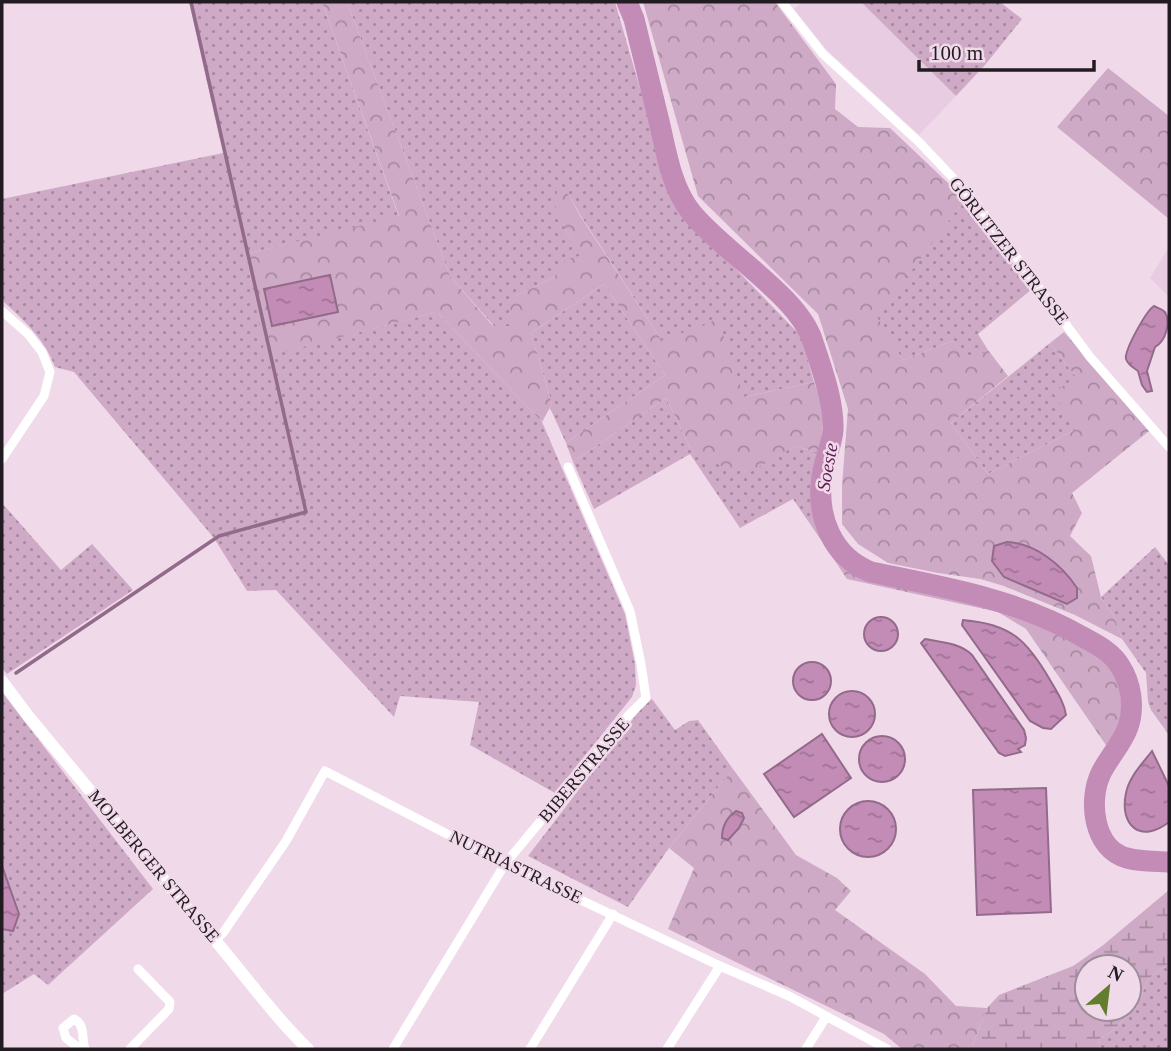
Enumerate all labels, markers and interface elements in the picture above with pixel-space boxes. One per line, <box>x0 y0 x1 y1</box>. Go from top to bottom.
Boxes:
scale bar <box>919 28 1094 72</box>
text: 100 m <box>930 41 983 65</box>
street label: GÖRLITZER STRASSE <box>945 173 1073 329</box>
water label: Soeste <box>812 441 842 493</box>
street label: BIBERSTRASSE <box>535 714 633 826</box>
street label: MOLBERGER STRASSE <box>84 786 224 946</box>
street label: NUTRIASTRASSE <box>446 826 586 908</box>
north arrow <box>1073 953 1143 1023</box>
text: N <box>1105 961 1127 986</box>

